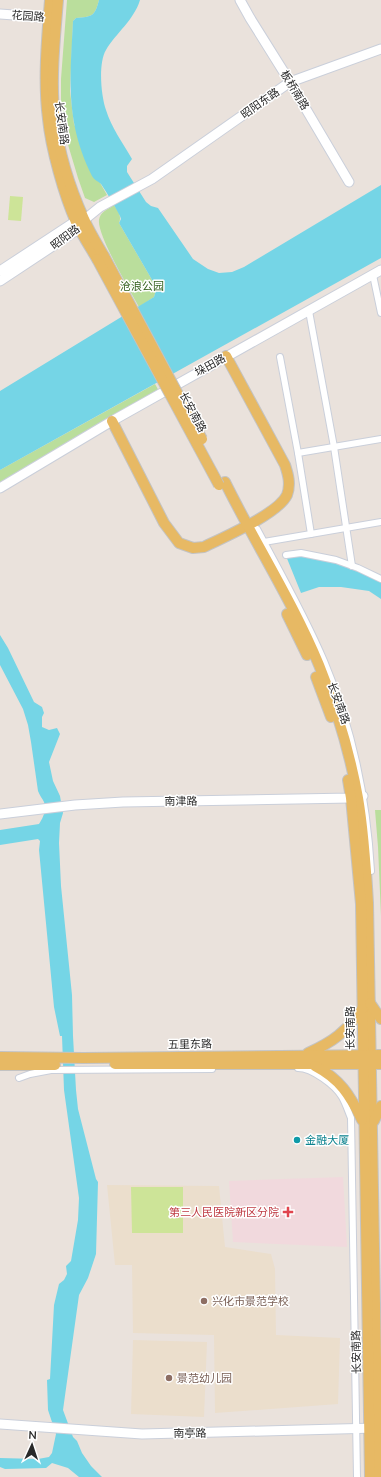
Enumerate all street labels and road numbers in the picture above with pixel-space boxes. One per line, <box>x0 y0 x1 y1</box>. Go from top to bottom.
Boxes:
street label: 花园路 <box>11 8 45 24</box>
street label: 板桥南路 <box>278 68 312 112</box>
street label: 昭阳东路 <box>238 85 282 121</box>
street label: 长安南路 <box>52 100 72 146</box>
street label: 昭阳路 <box>48 221 82 253</box>
street label: 垛田路 <box>192 351 228 379</box>
street label: 长安南路 <box>176 389 210 435</box>
street label: 长安南路 <box>325 680 353 726</box>
street label: 南津路 <box>164 794 198 808</box>
street label: 长安南路 <box>343 1006 357 1050</box>
street label: 五里东路 <box>168 1037 212 1051</box>
street label: 长安南路 <box>349 1330 363 1374</box>
street label: 南亭路 <box>173 1426 207 1440</box>

